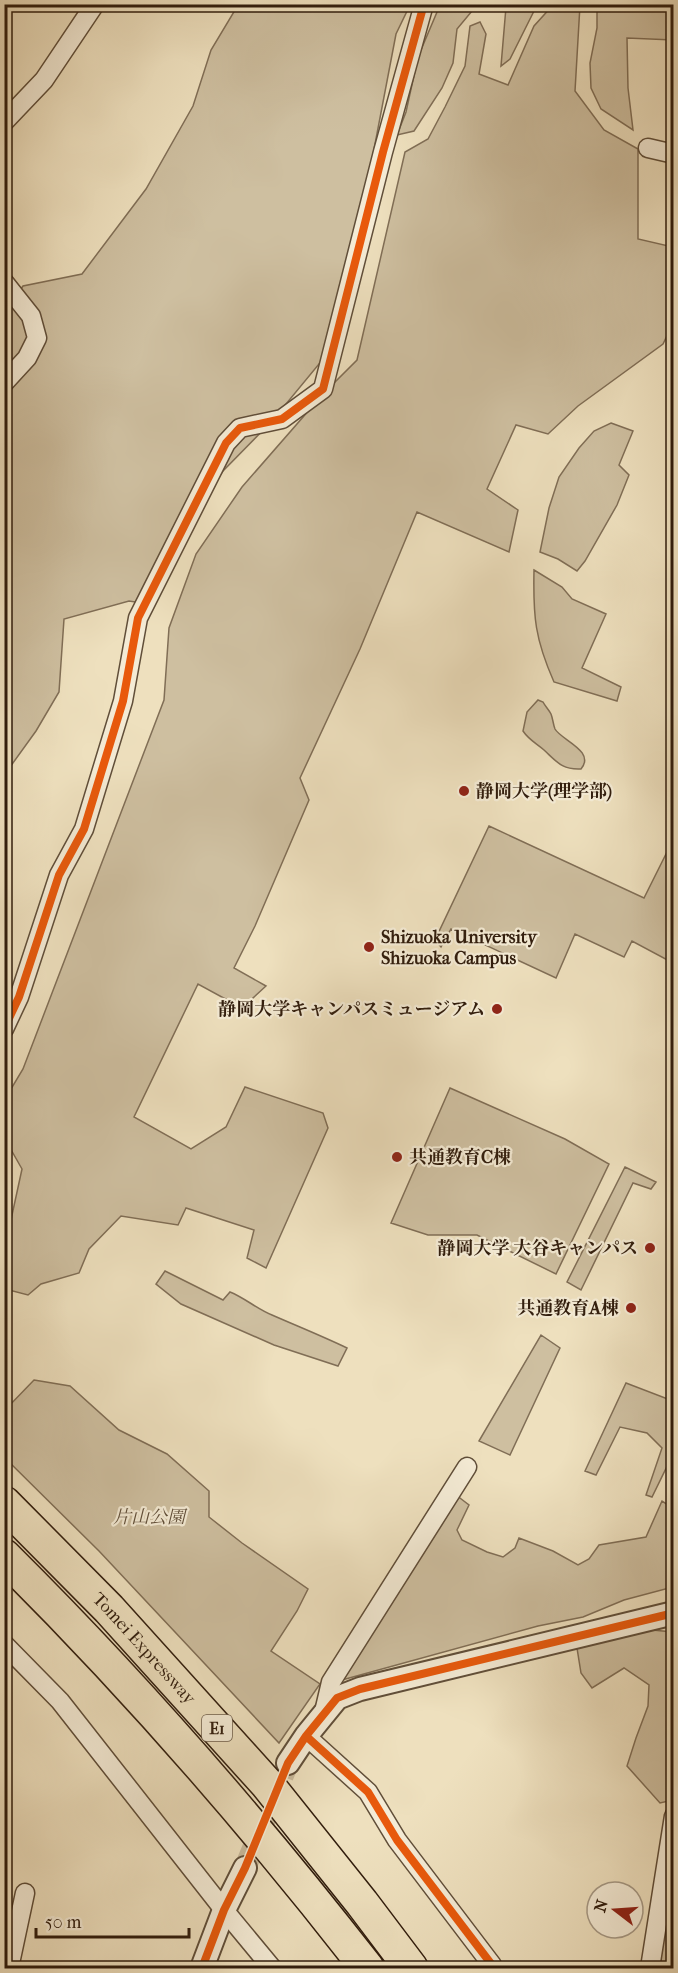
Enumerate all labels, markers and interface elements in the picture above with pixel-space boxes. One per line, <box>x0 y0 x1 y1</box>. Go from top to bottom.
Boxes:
place label: 静岡大学(理学部) <box>476 781 612 802</box>
marker: 静岡大学(理学部) <box>457 784 471 798</box>
place label: Shizuoka University Shizuoka Campus <box>381 927 538 969</box>
marker: Shizuoka University Shizuoka Campus <box>362 940 376 954</box>
place label: 静岡大学キャンパスミュージアム <box>218 999 485 1020</box>
marker: 静岡大学キャンパスミュージアム <box>490 1002 504 1016</box>
place label: 共通教育C棟 <box>409 1147 511 1168</box>
marker: 共通教育C棟 <box>390 1150 404 1164</box>
place label: 静岡大学 大谷キャンパス <box>437 1238 638 1259</box>
marker: 静岡大学 大谷キャンパス <box>643 1241 657 1255</box>
place label: 共通教育A棟 <box>517 1298 619 1319</box>
marker: 共通教育A棟 <box>624 1301 638 1315</box>
park label: 片山公園 <box>113 1507 188 1528</box>
street label: Tomei Expressway <box>88 1589 201 1710</box>
road number: E1 <box>202 1715 232 1741</box>
north arrow <box>585 1880 645 1940</box>
text: N <box>590 1896 612 1914</box>
scale bar <box>36 1901 189 1939</box>
text: 50 m <box>45 1912 82 1933</box>

